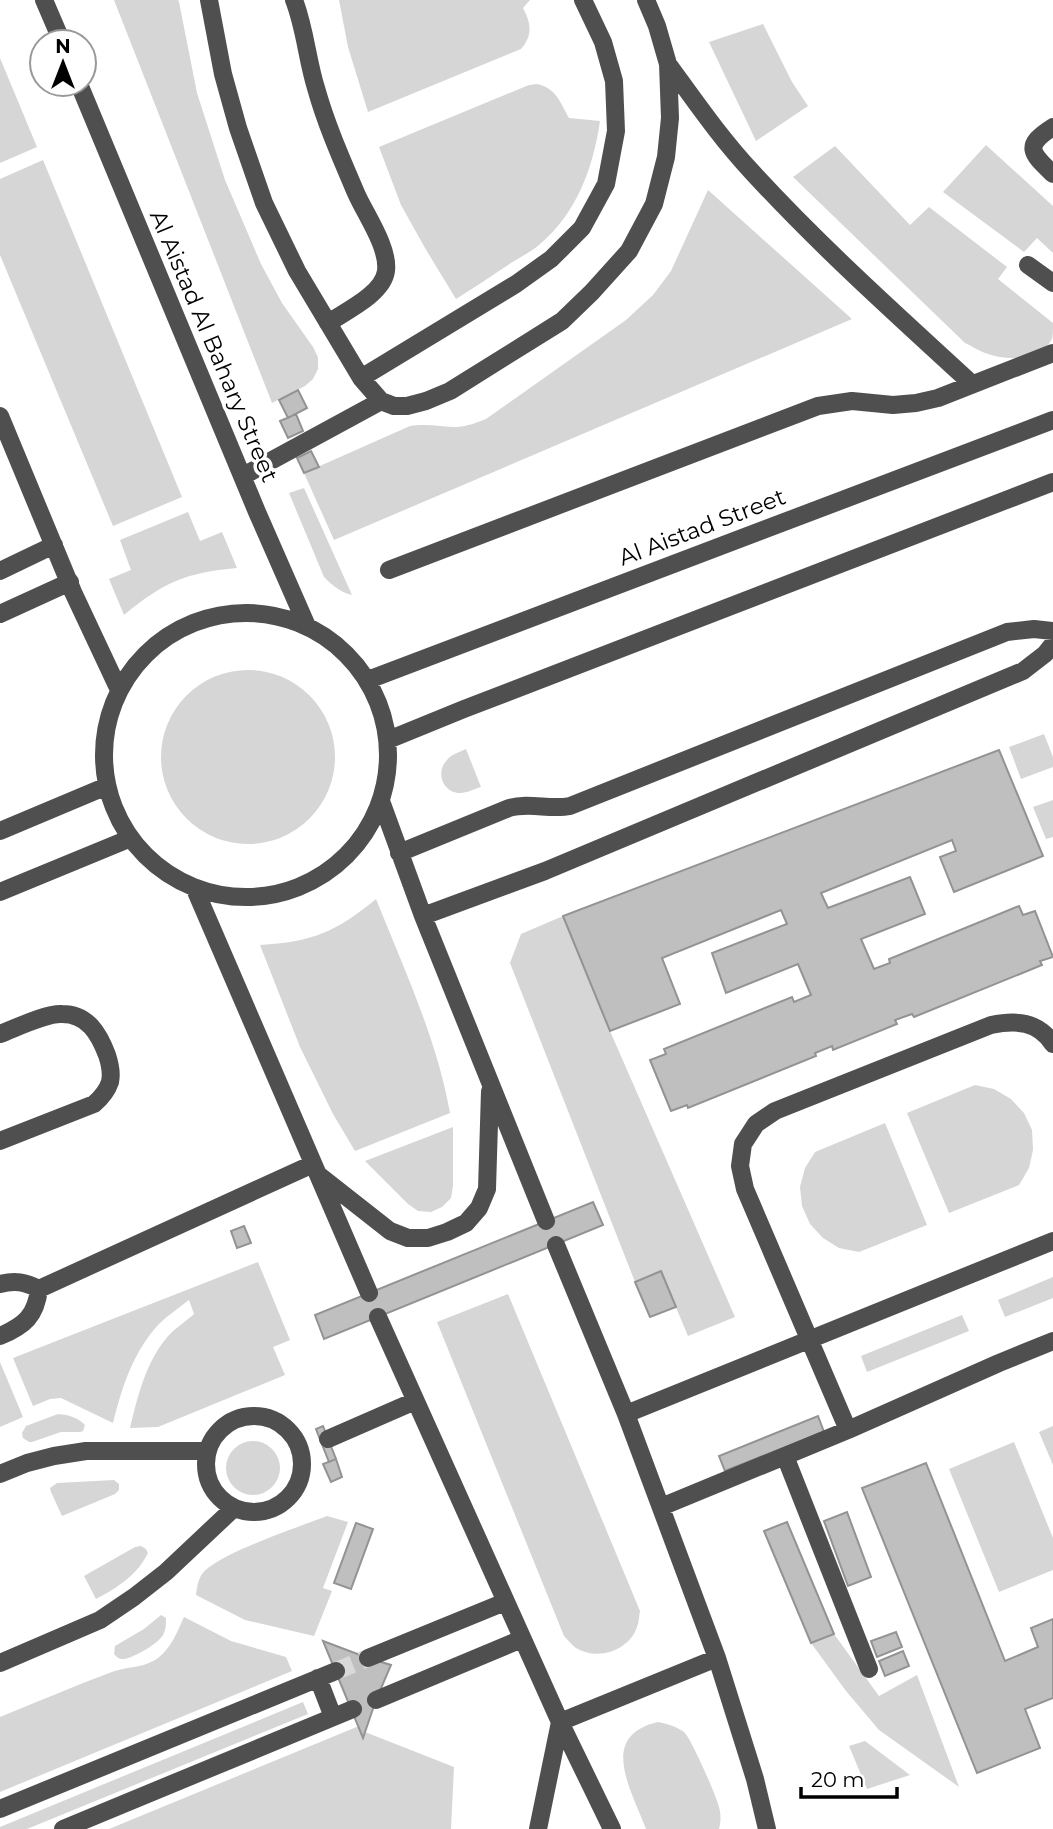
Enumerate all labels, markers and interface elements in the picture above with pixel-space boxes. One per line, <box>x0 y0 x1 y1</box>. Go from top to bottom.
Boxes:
north arrow <box>28 28 98 98</box>
text: N <box>55 35 71 58</box>
street label: Al Aistad Al Bahary Street <box>144 206 284 486</box>
street label: Al Aistad Street <box>615 482 789 572</box>
scale bar <box>801 1756 897 1800</box>
text: 20 m <box>811 1767 865 1792</box>

